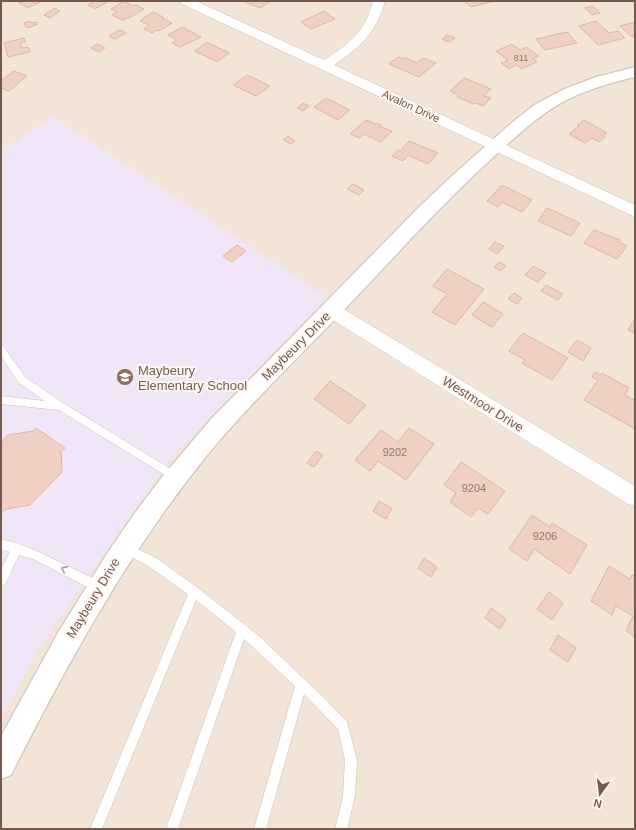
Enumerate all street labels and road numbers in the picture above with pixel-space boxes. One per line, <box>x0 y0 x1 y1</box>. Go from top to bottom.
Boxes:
street label: Avalon Drive <box>380 87 442 125</box>
street label: Maybeury Drive <box>259 309 333 383</box>
street label: Westmoor Drive <box>440 373 526 435</box>
street label: Maybeury Drive <box>63 555 123 641</box>

